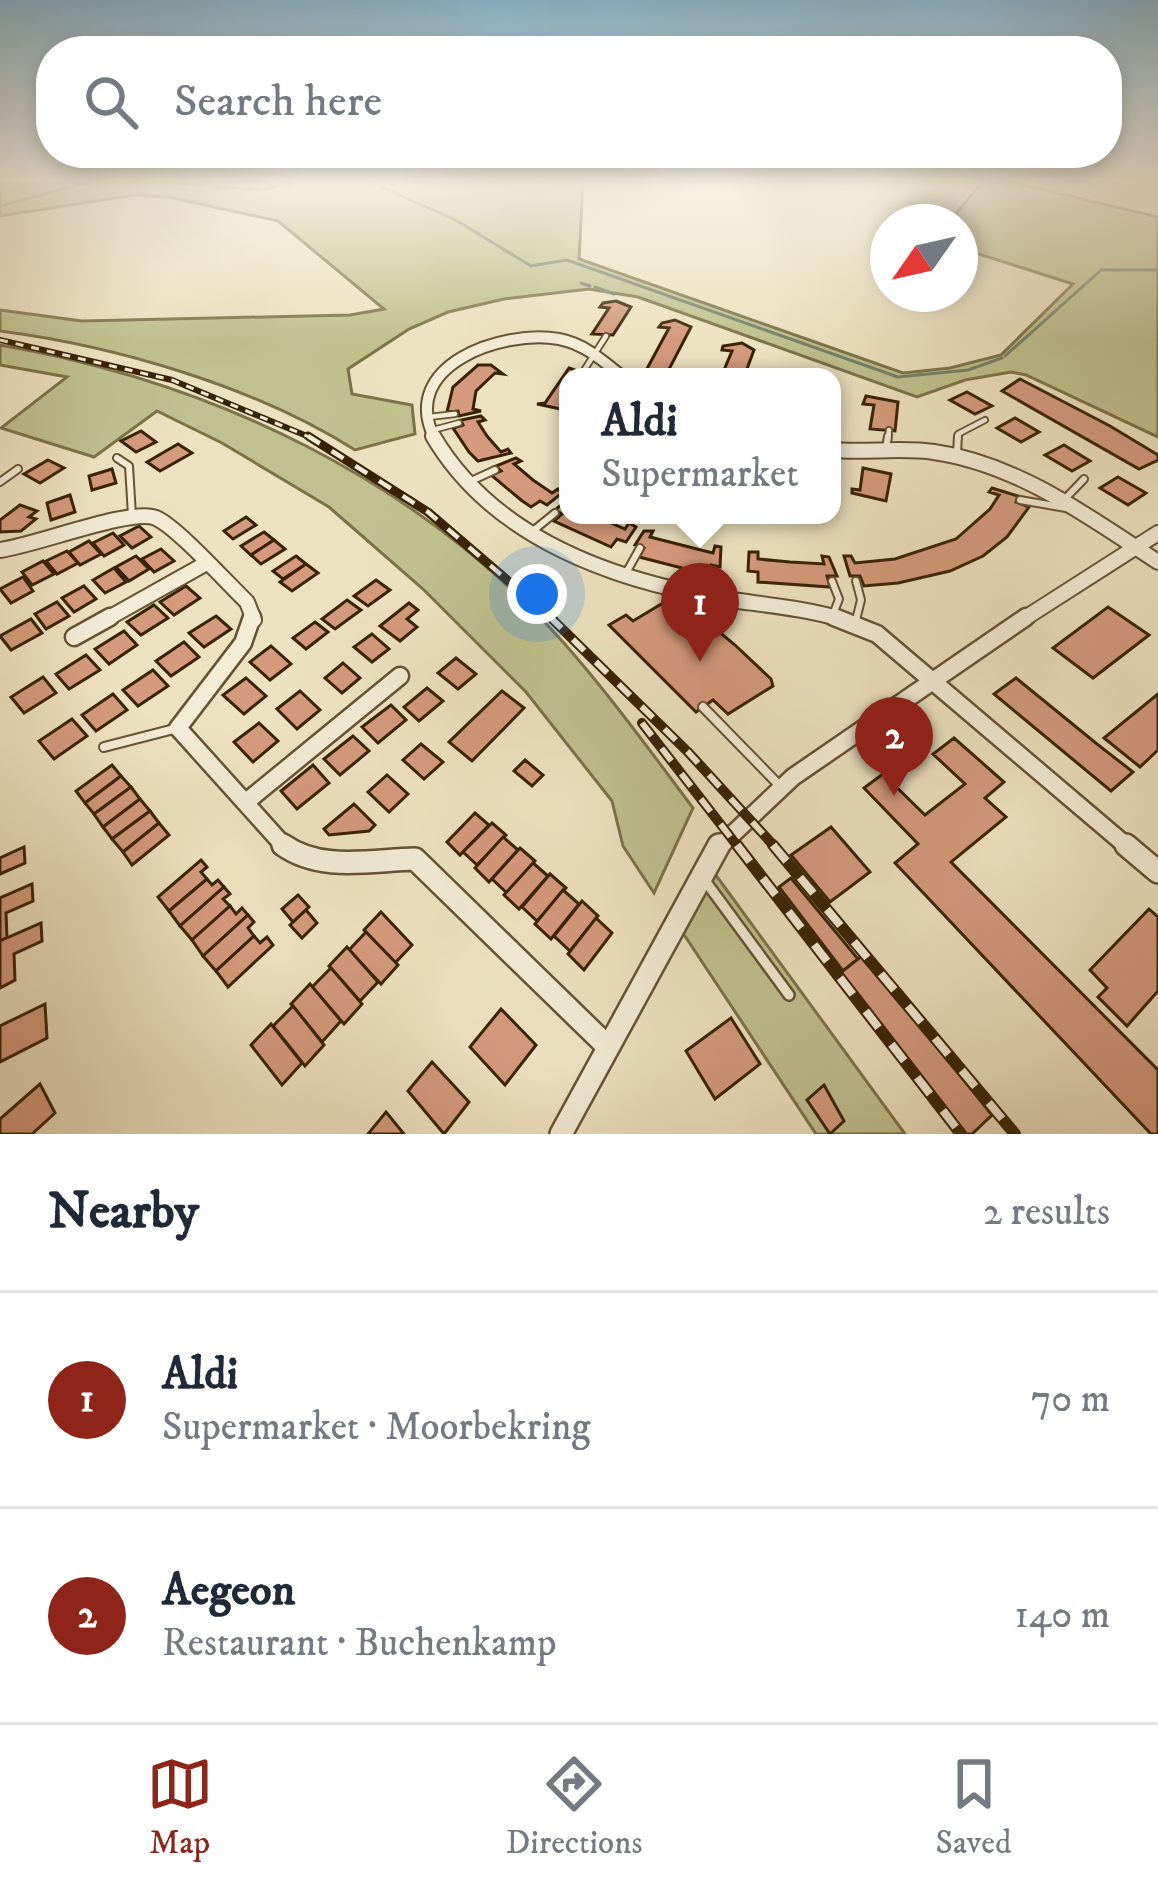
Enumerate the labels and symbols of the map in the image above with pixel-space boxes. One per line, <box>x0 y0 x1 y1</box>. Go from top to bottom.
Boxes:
north arrow <box>870 204 978 312</box>
pin: 1 <box>661 563 739 662</box>
your location <box>507 564 567 624</box>
pin: 2 <box>855 697 933 796</box>

